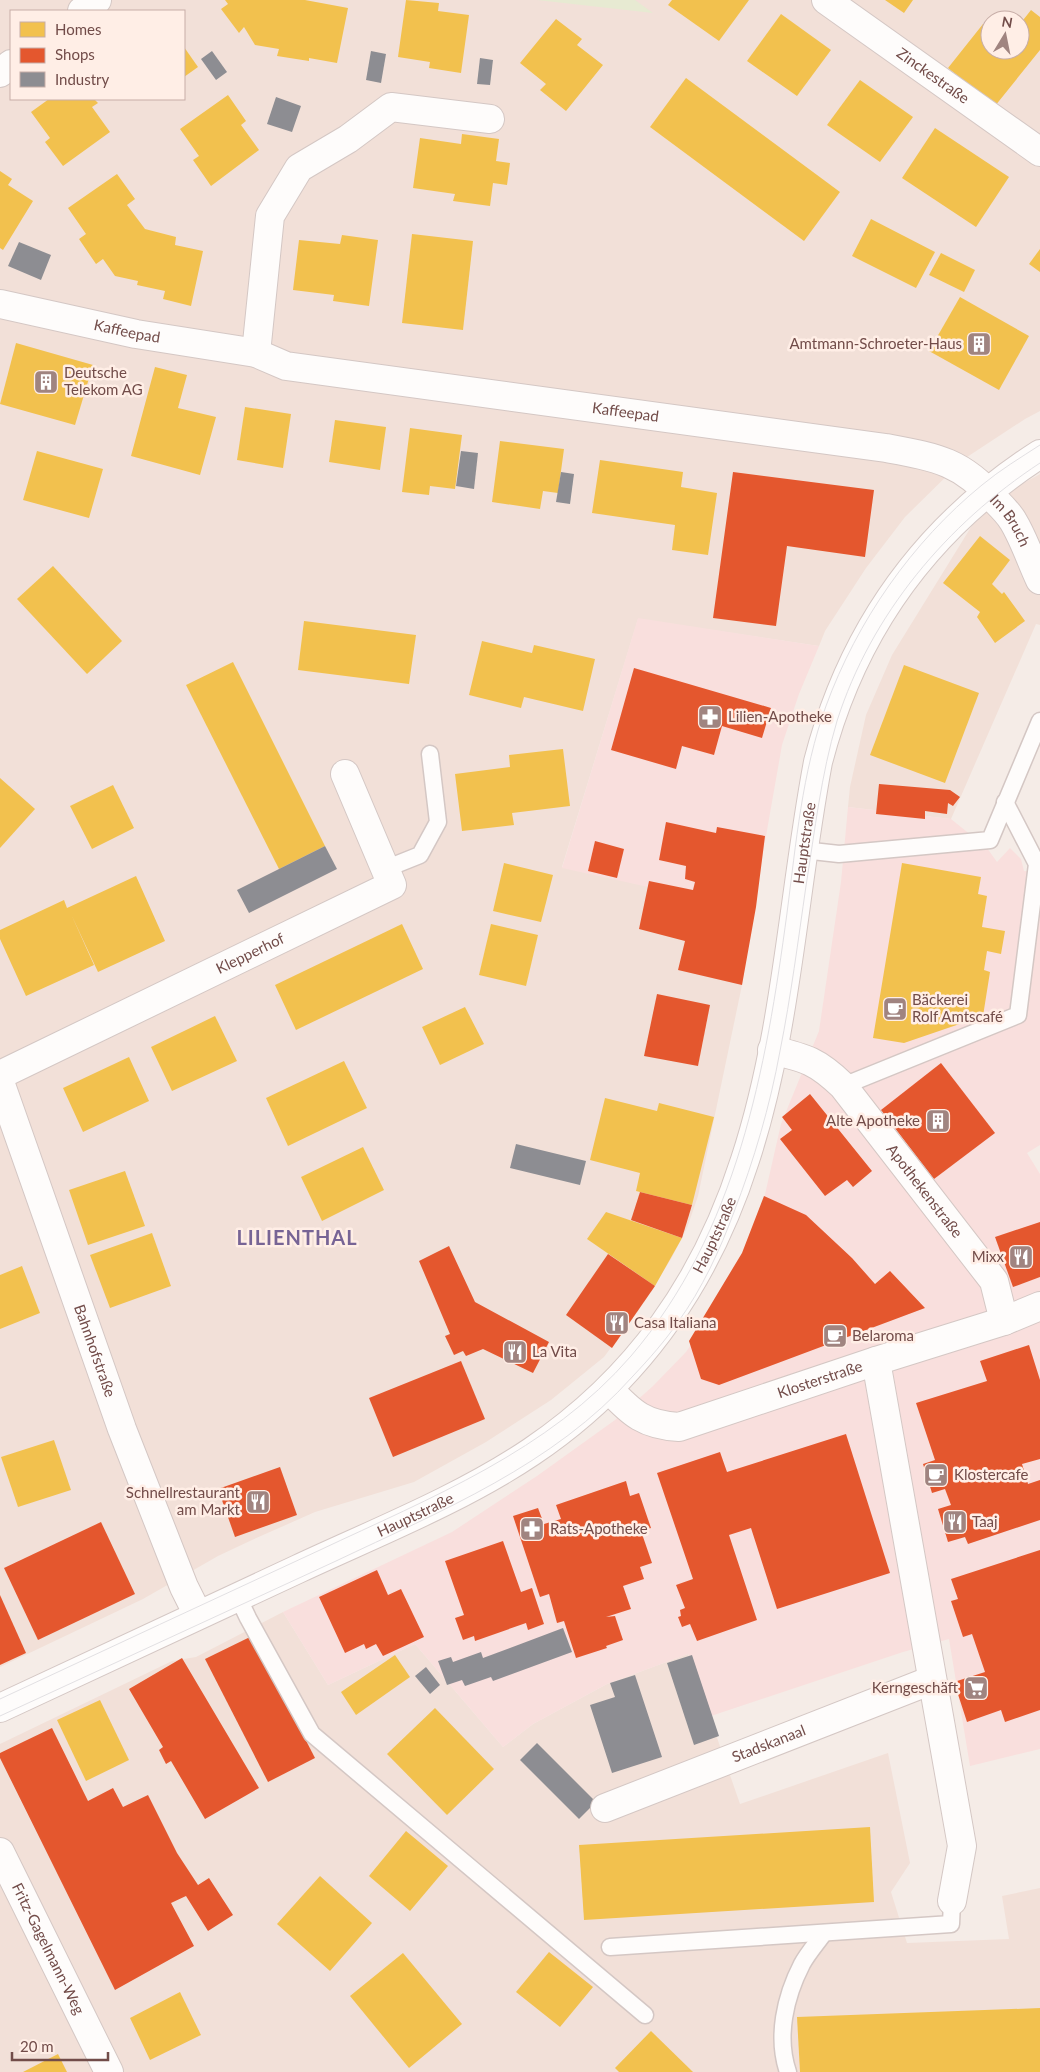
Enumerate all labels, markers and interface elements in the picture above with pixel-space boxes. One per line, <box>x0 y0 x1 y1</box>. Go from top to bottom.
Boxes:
legend <box>10 10 185 100</box>
north arrow <box>980 10 1030 60</box>
text: N <box>1001 12 1014 31</box>
text: Homes <box>55 20 101 38</box>
street label: Zinckestraße <box>894 43 973 107</box>
text: Shops <box>55 45 95 63</box>
text: Industry <box>55 70 110 88</box>
street label: Kaffeepad <box>92 315 162 346</box>
building icon: Amtmann-Schroeter-Haus <box>966 331 992 357</box>
place label: Amtmann-Schroeter-Haus <box>789 334 962 352</box>
place label: Deutsche Telekom AG <box>64 363 143 398</box>
building icon: Deutsche Telekom AG <box>33 369 59 395</box>
street label: Kaffeepad <box>591 398 660 425</box>
street label: Im Bruch <box>987 490 1035 549</box>
pharmacy icon: Lilien-Apotheke <box>697 704 723 730</box>
place label: Lilien-Apotheke <box>728 707 832 725</box>
street label: Hauptstraße <box>789 801 819 885</box>
street label: Klepperhof <box>213 928 287 977</box>
place label: Bäckerei Rolf Amtscafé <box>912 990 1003 1025</box>
cafe icon: Bäckerei Rolf Amtscafé <box>882 996 908 1022</box>
building icon: Alte Apotheke <box>925 1108 951 1134</box>
place label: Alte Apotheke <box>826 1111 920 1129</box>
street label: Apothekenstraße <box>883 1140 967 1241</box>
street label: Hauptstraße <box>688 1194 739 1276</box>
district label: LILIENTHAL <box>236 1225 358 1249</box>
restaurant icon: Mixx <box>1008 1244 1034 1270</box>
place label: Mixx <box>972 1247 1005 1265</box>
street label: Bahnhofstraße <box>71 1302 120 1399</box>
restaurant icon: Casa Italiana <box>604 1310 630 1336</box>
place label: Casa Italiana <box>634 1313 717 1331</box>
cafe icon: Belaroma <box>822 1323 848 1349</box>
place label: Belaroma <box>852 1326 914 1344</box>
restaurant icon: La Vita <box>502 1339 528 1365</box>
place label: La Vita <box>532 1342 577 1360</box>
street label: Klosterstraße <box>775 1356 864 1401</box>
cafe icon: Klostercafe <box>923 1462 949 1488</box>
place label: Klostercafe <box>954 1465 1028 1483</box>
place label: Schnellrestaurant am Markt <box>126 1483 241 1518</box>
street label: Hauptstraße <box>374 1488 456 1540</box>
restaurant icon: Schnellrestaurant am Markt <box>245 1489 271 1515</box>
restaurant icon: Taaj <box>942 1509 968 1535</box>
place label: Taaj <box>972 1512 998 1530</box>
pharmacy icon: Rats-Apotheke <box>519 1516 545 1542</box>
place label: Rats-Apotheke <box>550 1519 648 1537</box>
supermarket icon: Kerngeschäft <box>963 1675 989 1701</box>
place label: Kerngeschäft <box>872 1678 959 1696</box>
street label: Stadskanaal <box>729 1720 808 1765</box>
street label: Fritz-Gagelmann-Weg <box>9 1880 89 2017</box>
scale bar <box>12 2030 109 2062</box>
text: 20 m <box>20 2037 54 2055</box>

